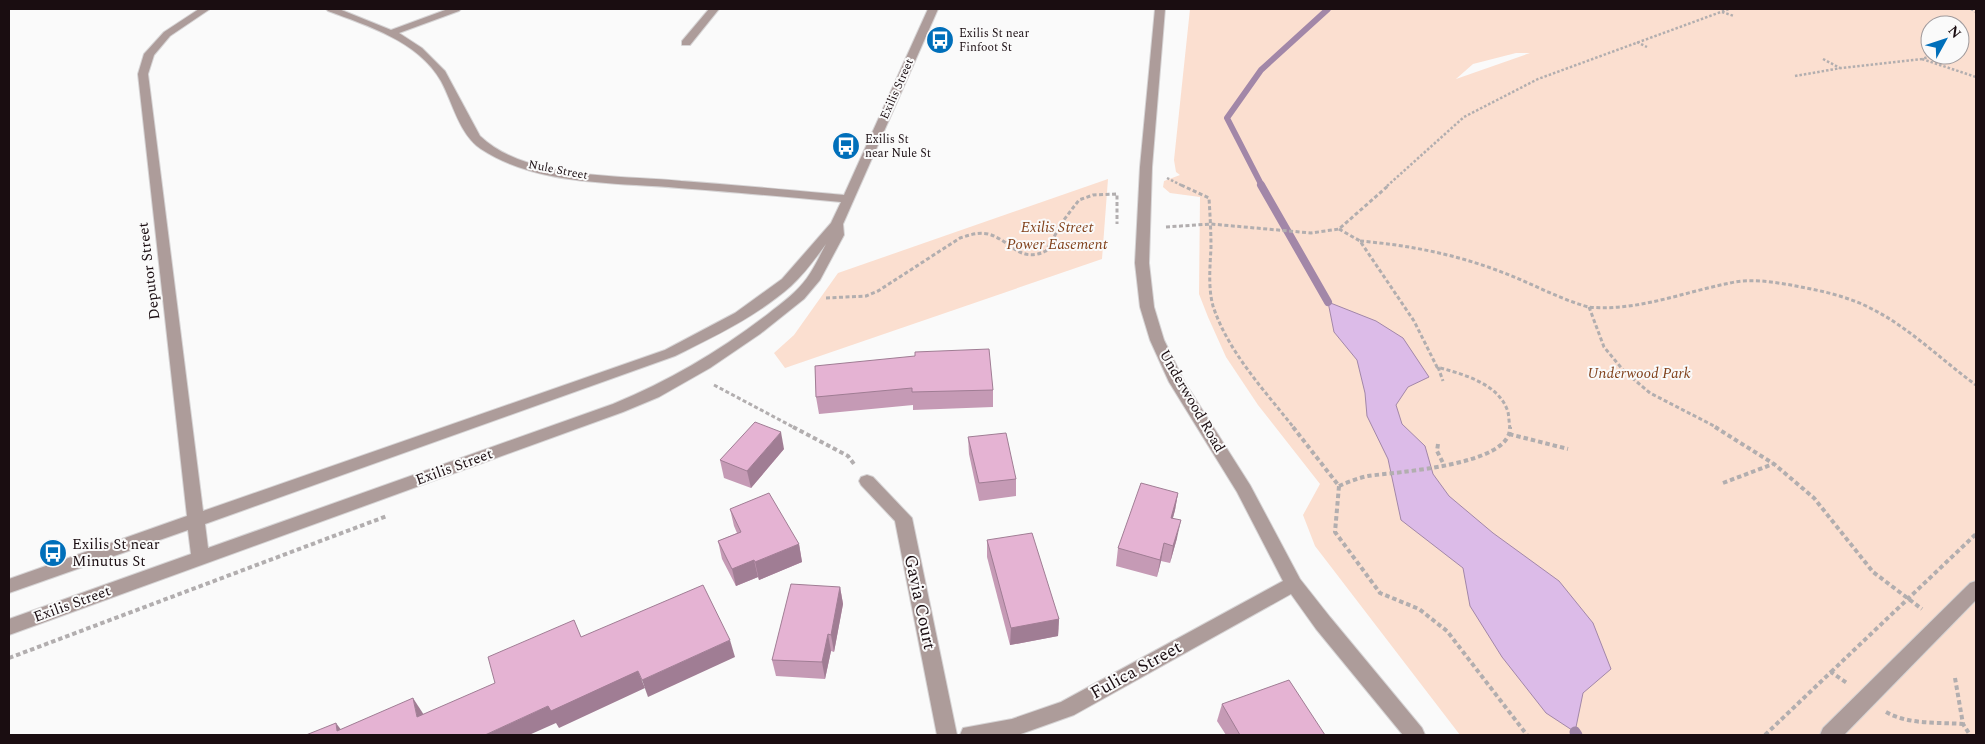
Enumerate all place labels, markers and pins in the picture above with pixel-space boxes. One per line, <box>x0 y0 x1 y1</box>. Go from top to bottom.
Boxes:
place label: Exilis St near Finfoot St <box>959 24 1029 57</box>
bus stop icon: Exilis St near Finfoot St <box>925 25 955 55</box>
place label: Exilis St near Nule St <box>865 130 931 163</box>
bus stop icon: Exilis St near Nule St <box>831 131 861 161</box>
place label: Exilis St near Minutus St <box>72 533 160 573</box>
bus stop icon: Exilis St near Minutus St <box>38 538 68 568</box>

